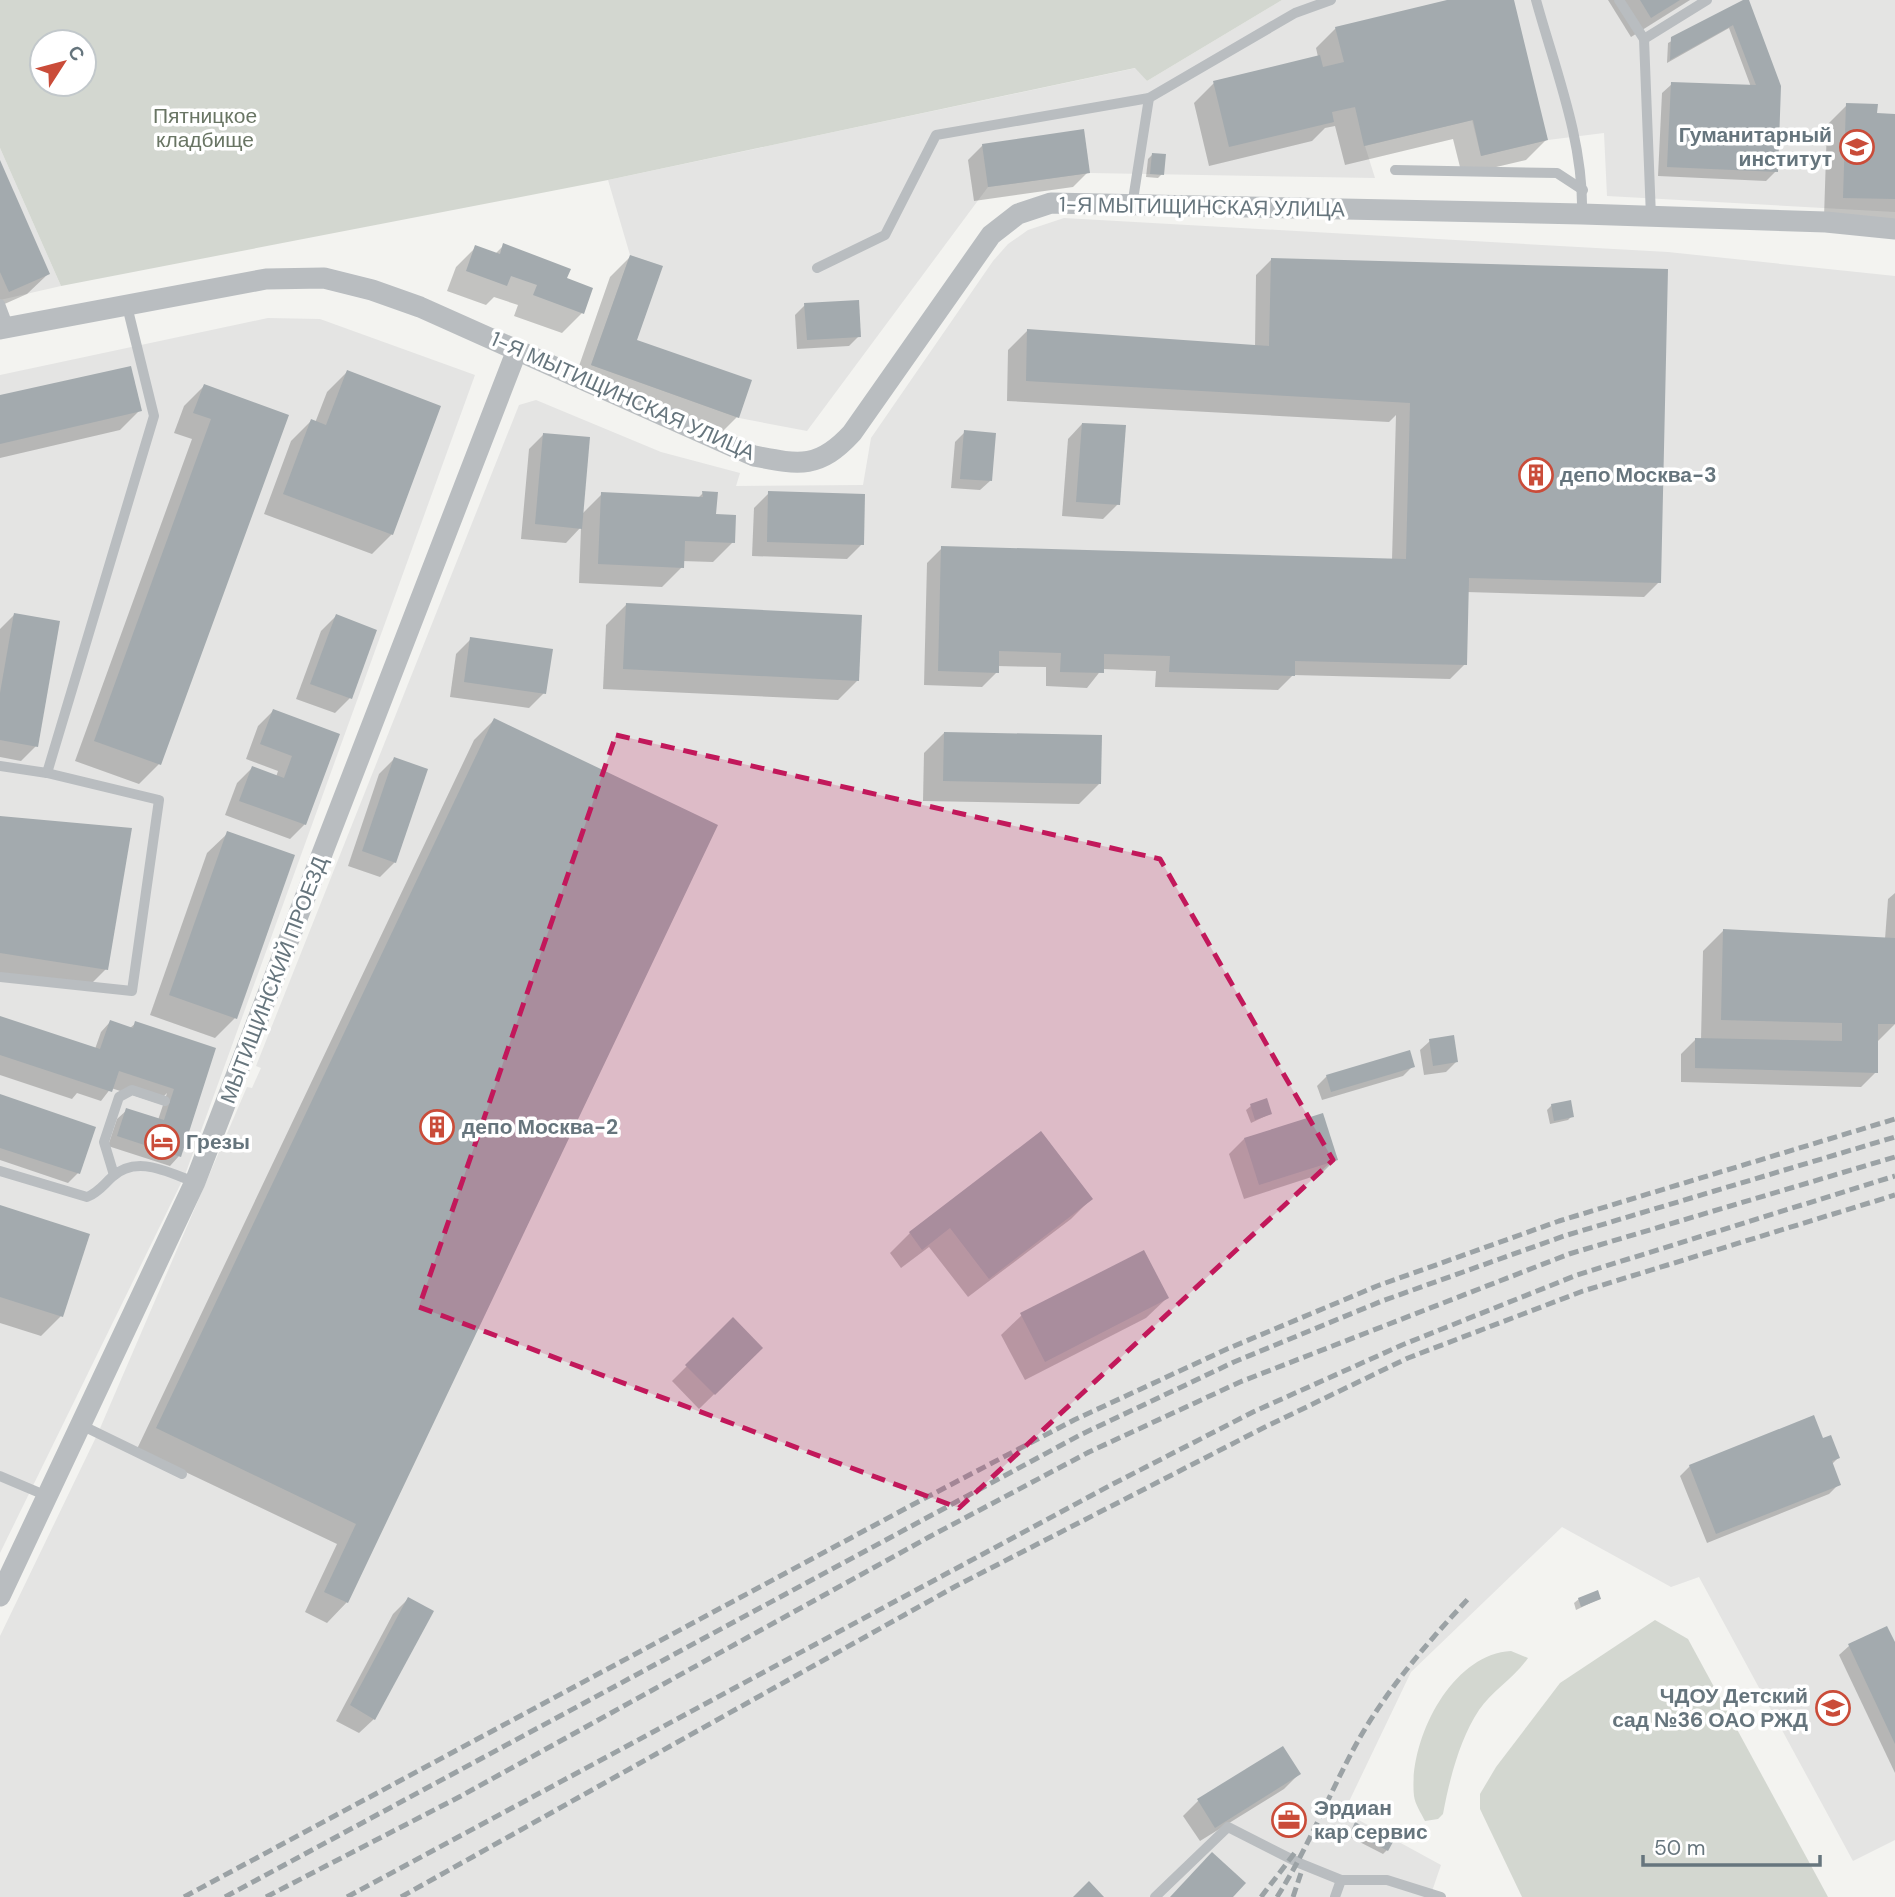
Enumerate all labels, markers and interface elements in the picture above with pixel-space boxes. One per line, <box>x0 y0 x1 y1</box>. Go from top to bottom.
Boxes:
north arrow <box>28 28 98 98</box>
text: С <box>62 40 91 66</box>
park label: Пятницкое кладбище <box>153 102 257 154</box>
place label: Гуманитарный институт <box>1679 121 1832 173</box>
school or university icon: Гуманитарный институт <box>1838 128 1876 166</box>
street label: 1-Я МЫТИЩИНСКАЯ УЛИЦА <box>1059 191 1345 223</box>
street label: 1-Я МЫТИЩИНСКАЯ УЛИЦА <box>487 325 759 467</box>
building icon: депо Москва-3 <box>1517 456 1555 494</box>
place label: депо Москва-3 <box>1560 461 1717 489</box>
street label: МЫТИЩИНСКИЙ ПРОЕЗД <box>214 852 334 1108</box>
building icon: депо Москва-2 <box>418 1108 456 1146</box>
place label: депо Москва-2 <box>462 1113 618 1141</box>
hotel icon: Грезы <box>143 1123 181 1161</box>
place label: Грезы <box>186 1128 250 1156</box>
place label: ЧДОУ Детский сад №36 ОАО РЖД <box>1612 1682 1808 1734</box>
school or university icon: ЧДОУ Детский сад №36 ОАО РЖД <box>1814 1689 1852 1727</box>
place label: Эрдиан кар сервис <box>1314 1794 1428 1846</box>
office icon: Эрдиан кар сервис <box>1270 1801 1308 1839</box>
scale bar <box>1643 1824 1820 1868</box>
text: 50 m <box>1654 1834 1705 1862</box>

